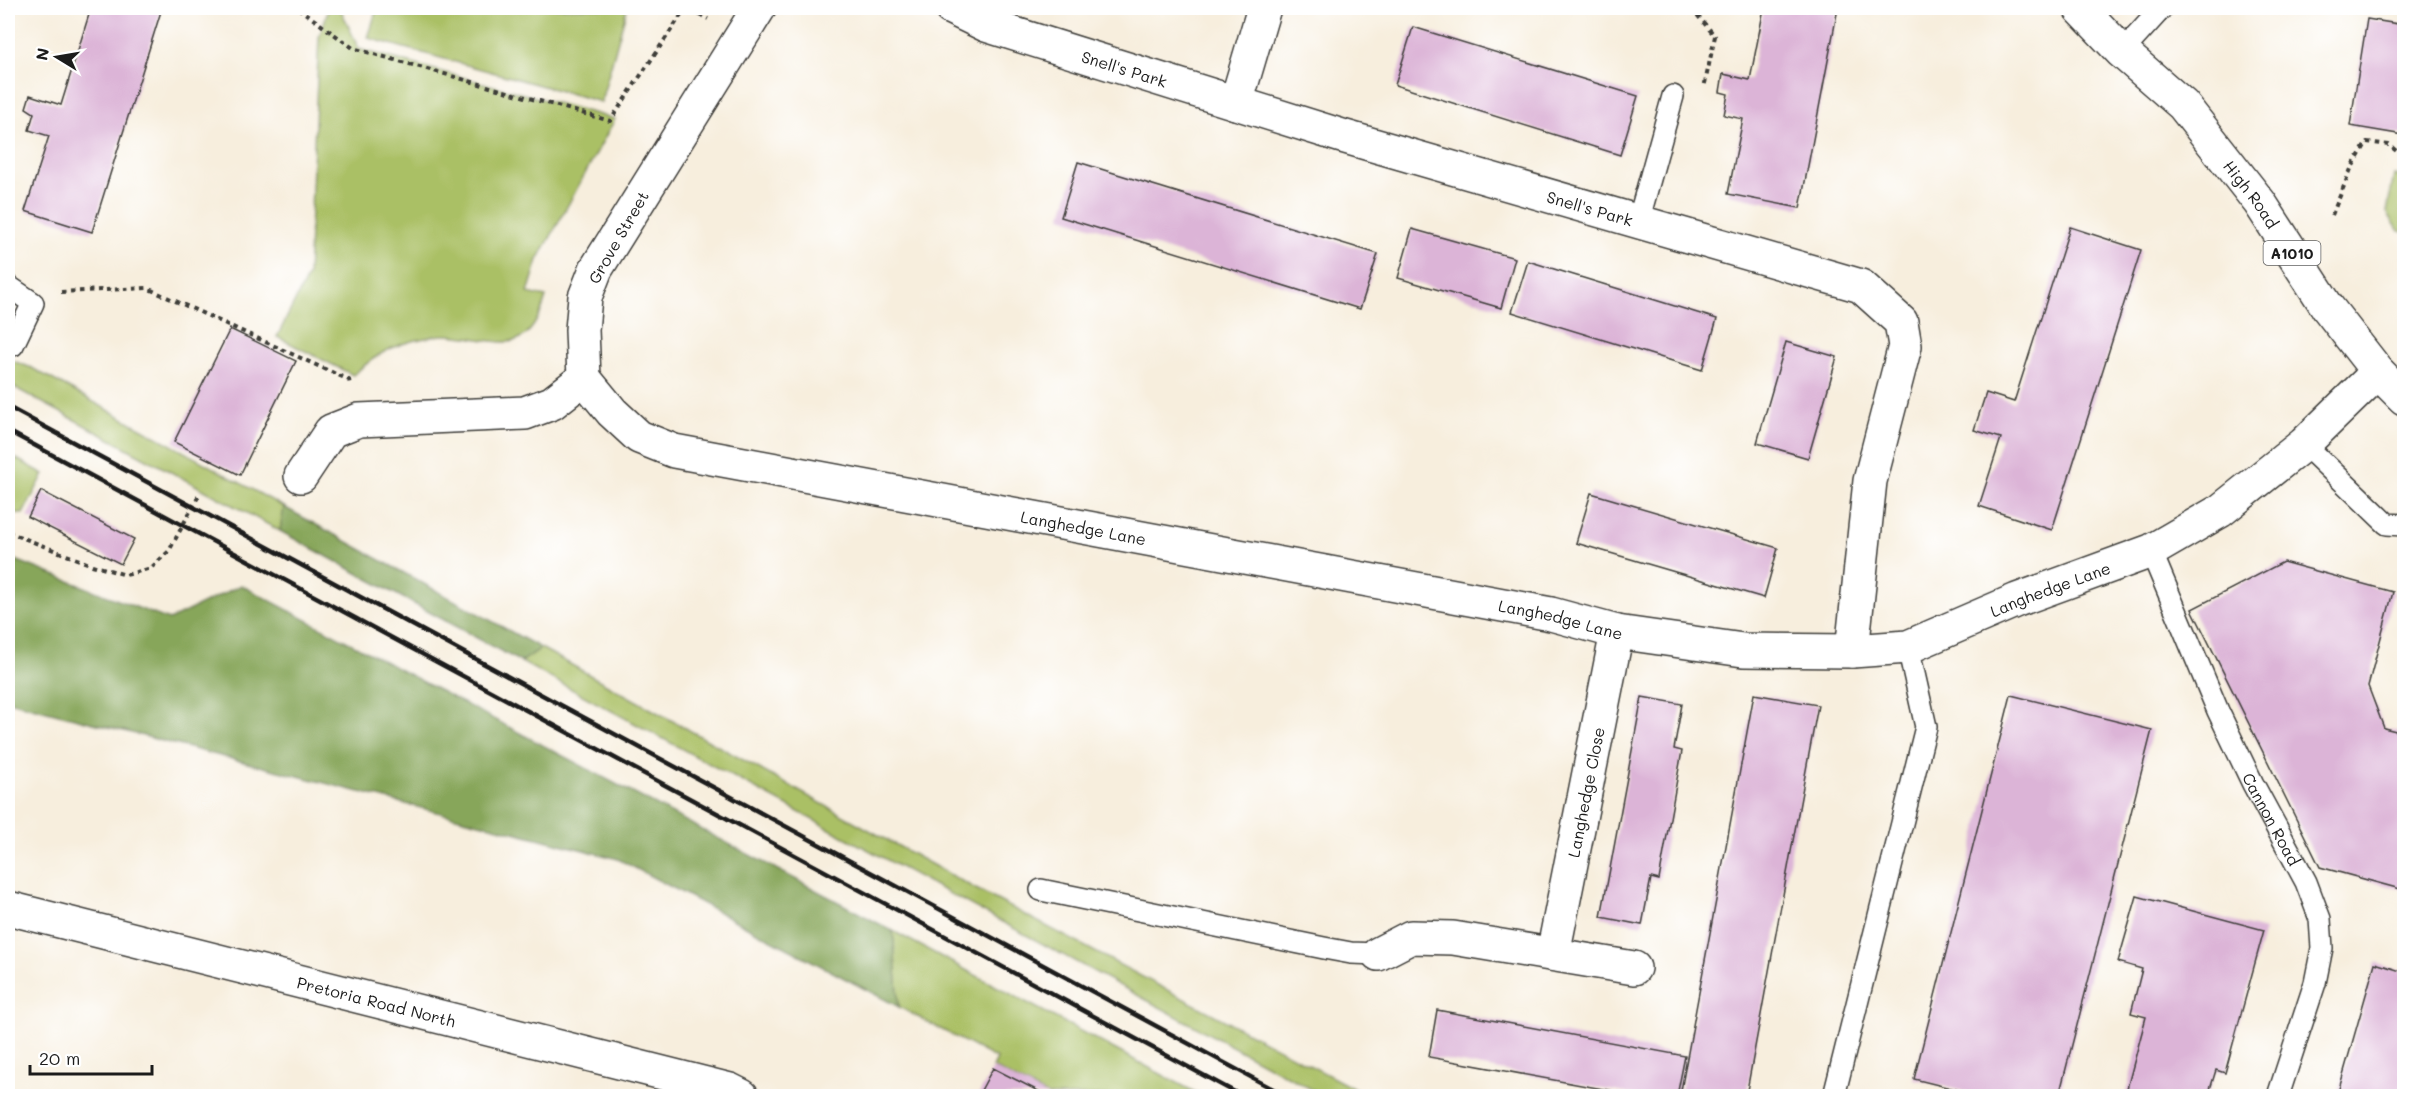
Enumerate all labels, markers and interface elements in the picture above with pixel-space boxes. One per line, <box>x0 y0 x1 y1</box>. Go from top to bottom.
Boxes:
north arrow <box>27 27 87 87</box>
street label: Snell's Park <box>1079 45 1170 91</box>
text: N <box>30 46 53 62</box>
street label: High Road <box>2220 156 2284 232</box>
street label: Snell's Park <box>1545 185 1636 230</box>
street label: Grove Street <box>583 187 653 287</box>
road number: A1010 <box>2264 241 2320 265</box>
street label: Langhedge Lane <box>1019 505 1148 549</box>
street label: Langhedge Lane <box>1987 556 2113 621</box>
street label: Langhedge Lane <box>1497 594 1624 643</box>
street label: Langhedge Close <box>1562 725 1608 859</box>
street label: Cannon Road <box>2238 769 2305 869</box>
street label: Pretoria Road North <box>295 971 458 1031</box>
scale bar <box>30 1038 152 1076</box>
text: 20 m <box>39 1046 80 1070</box>

